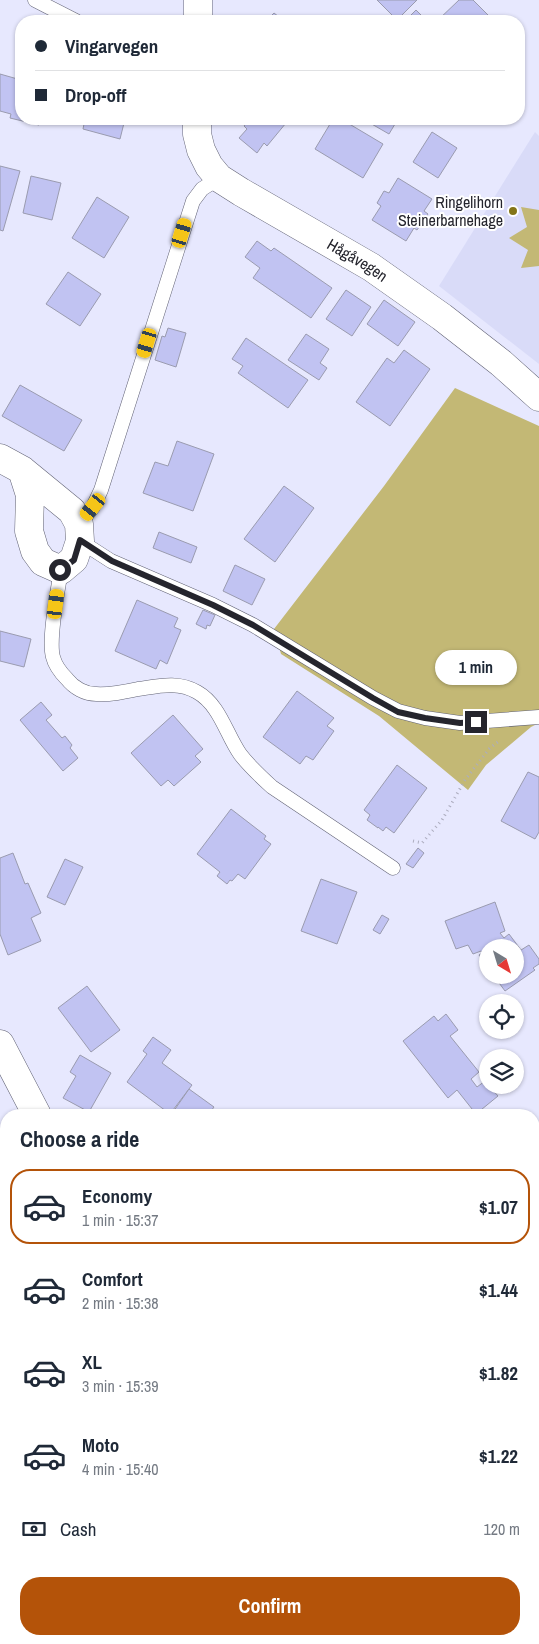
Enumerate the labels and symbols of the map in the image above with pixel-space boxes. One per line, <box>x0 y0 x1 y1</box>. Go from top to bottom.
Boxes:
place label: Ringelihorn Steinerbarnehage <box>398 191 503 231</box>
marker: Ringelihorn Steinerbarnehage <box>507 205 519 217</box>
car <box>170 216 193 250</box>
street label: Hågåvegen <box>323 233 392 287</box>
car <box>135 326 158 360</box>
car <box>77 491 108 523</box>
route start <box>49 559 71 581</box>
car <box>46 588 65 620</box>
callout: 1 min <box>435 650 517 684</box>
route end <box>465 711 487 733</box>
north arrow <box>479 939 524 984</box>

